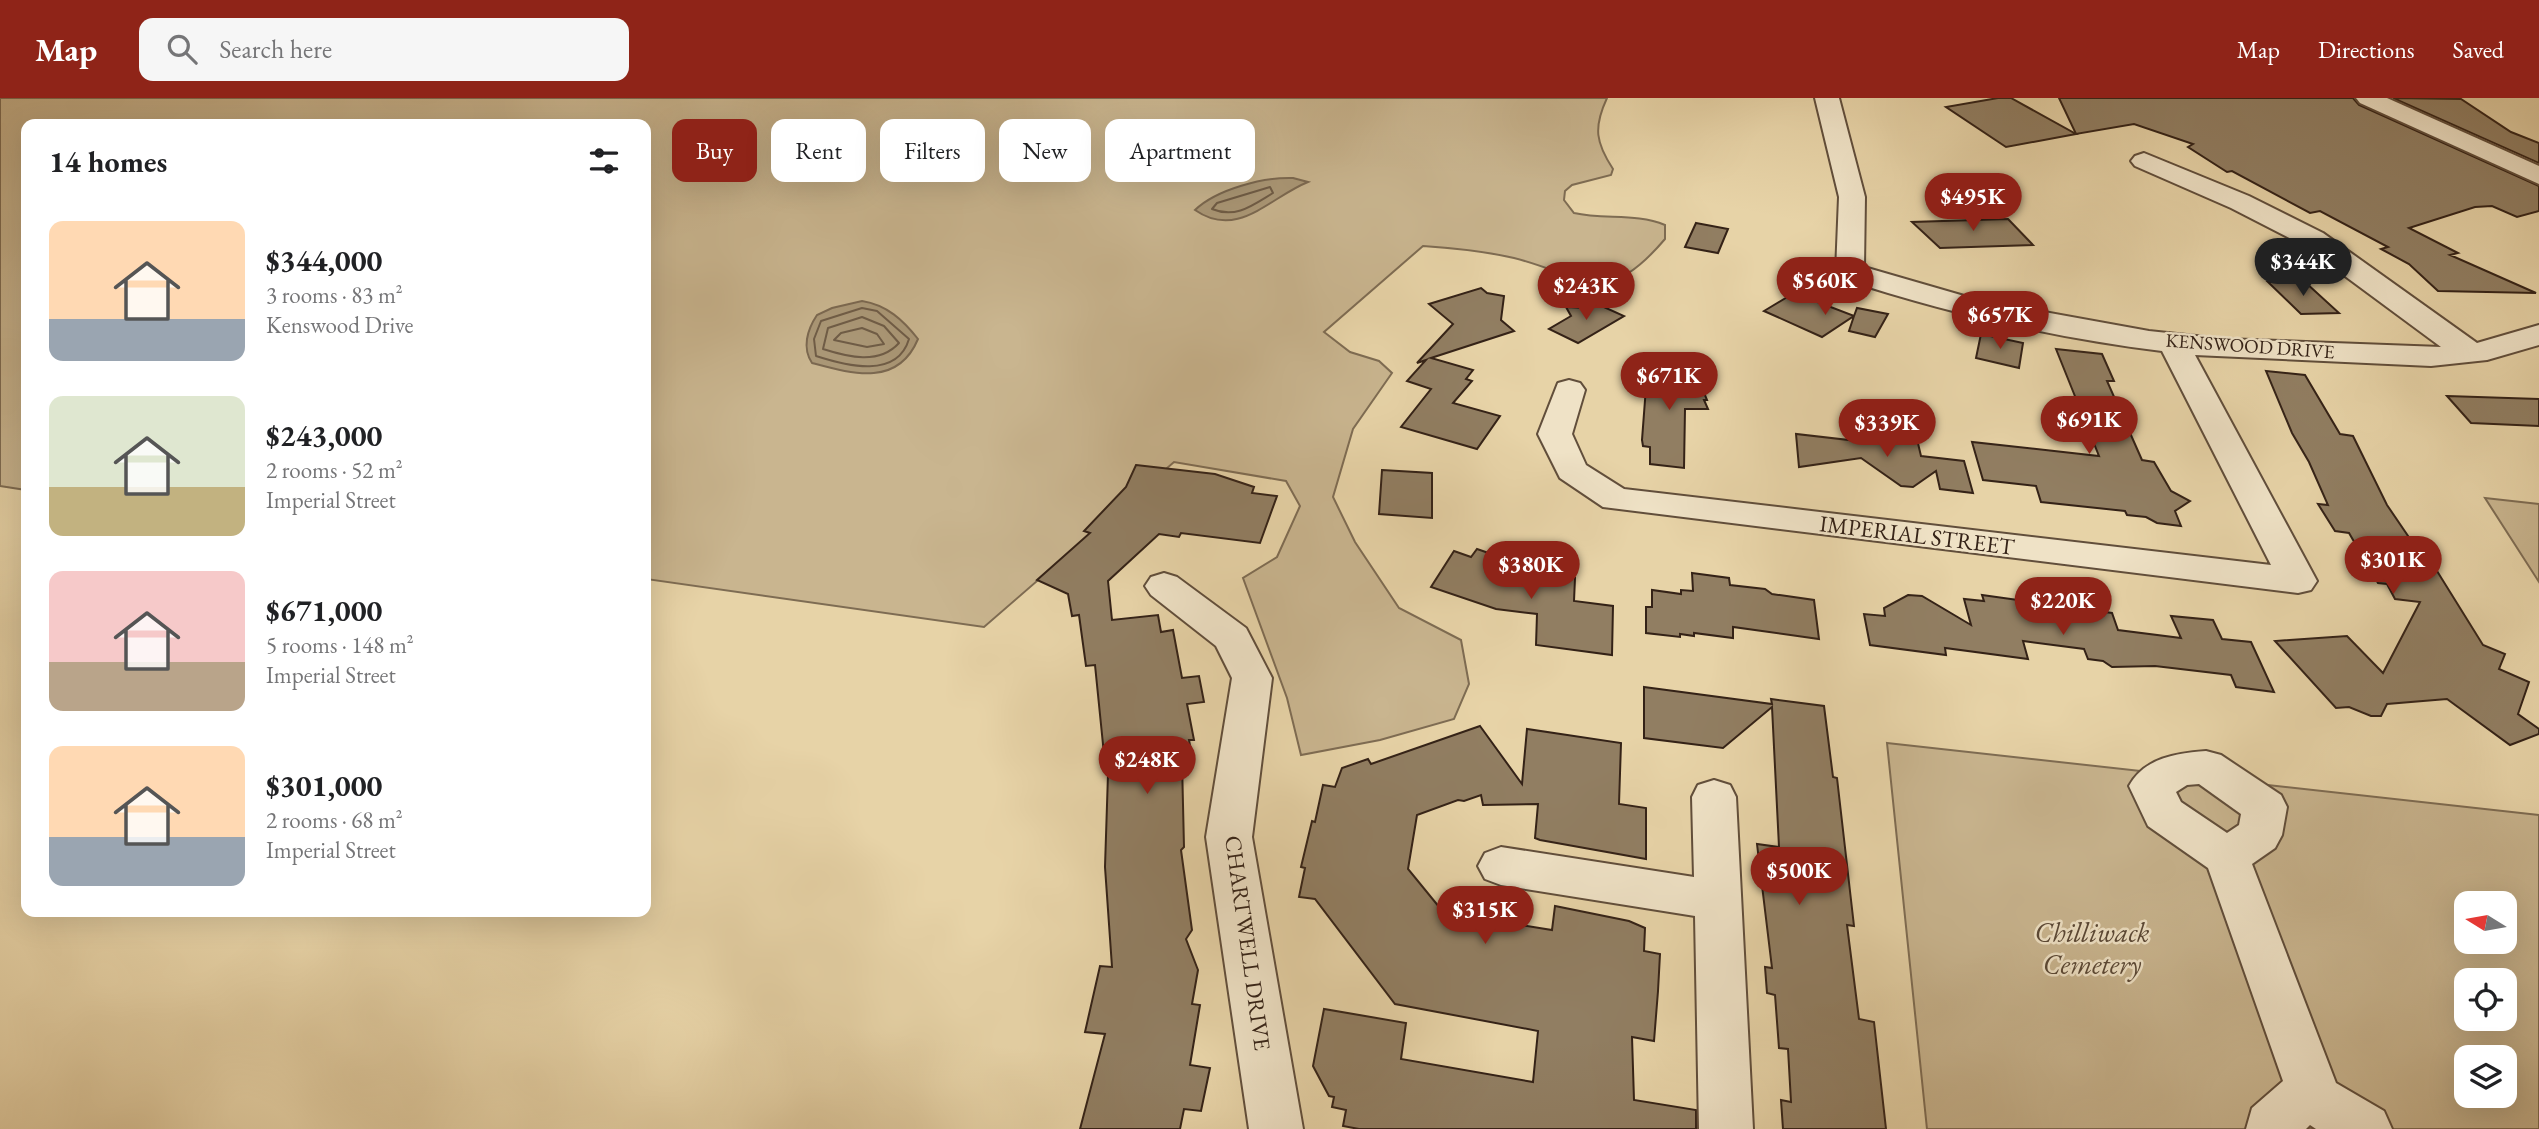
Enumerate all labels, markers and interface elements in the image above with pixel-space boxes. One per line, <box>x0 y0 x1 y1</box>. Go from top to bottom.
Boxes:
search box <box>139 18 629 81</box>
text: Map <box>35 28 97 71</box>
icon: search <box>163 30 201 68</box>
text: Search here <box>219 32 332 66</box>
text: Map <box>2237 34 2280 65</box>
text: Directions <box>2318 34 2415 65</box>
text: Saved <box>2453 34 2504 65</box>
chip: Buy <box>672 119 757 182</box>
chip: Rent <box>771 119 866 182</box>
chip: Filters <box>880 119 985 182</box>
chip: New <box>999 119 1091 182</box>
chip: Apartment <box>1105 119 1255 182</box>
text: 14 homes <box>49 142 167 181</box>
icon: filters <box>585 142 623 180</box>
pin: $495K <box>1924 174 2022 233</box>
text: $495K <box>1941 181 2005 211</box>
pin: $344K <box>2254 238 2352 298</box>
text: $344,000 <box>266 241 382 280</box>
text: $344K <box>2271 246 2335 276</box>
icon: home <box>105 249 189 333</box>
pin: $560K <box>1776 258 1874 317</box>
pin: $243K <box>1537 262 1635 322</box>
text: $560K <box>1793 265 1857 295</box>
text: $243K <box>1554 270 1618 300</box>
text: 3 rooms · 83 m² <box>266 280 403 310</box>
pin: $657K <box>1951 292 2049 351</box>
text: $657K <box>1968 299 2032 329</box>
text: Kenswood Drive <box>266 310 414 340</box>
street label: KENSWOOD DRIVE <box>2165 328 2336 364</box>
pin: $671K <box>1620 352 1718 412</box>
text: $671K <box>1637 360 1701 390</box>
pin: $691K <box>2040 396 2138 456</box>
pin: $339K <box>1838 400 1936 459</box>
text: $691K <box>2057 404 2121 434</box>
text: $339K <box>1855 407 1919 437</box>
text: $243,000 <box>266 416 382 455</box>
icon: home <box>105 424 189 508</box>
text: 2 rooms · 52 m² <box>266 455 403 485</box>
text: Imperial Street <box>266 485 396 515</box>
street label: IMPERIAL STREET <box>1818 508 2017 562</box>
pin: $301K <box>2344 536 2442 596</box>
pin: $380K <box>1482 542 1580 601</box>
text: $301K <box>2361 544 2425 574</box>
text: $380K <box>1499 549 1563 579</box>
pin: $220K <box>2014 578 2112 637</box>
text: $220K <box>2031 585 2095 615</box>
text: $671,000 <box>266 591 382 630</box>
icon: home <box>105 599 189 683</box>
text: 5 rooms · 148 m² <box>266 630 414 660</box>
text: Imperial Street <box>266 660 396 690</box>
pin: $248K <box>1098 736 1196 796</box>
text: $248K <box>1115 744 1179 774</box>
text: $301,000 <box>266 766 382 805</box>
icon: home <box>105 774 189 858</box>
text: 2 rooms · 68 m² <box>266 805 403 835</box>
street label: CHARTWELL DRIVE <box>1218 834 1278 1052</box>
text: Imperial Street <box>266 835 396 865</box>
pin: $500K <box>1750 848 1848 907</box>
text: $500K <box>1767 855 1831 885</box>
pin: $315K <box>1436 886 1534 946</box>
north arrow <box>2454 891 2516 954</box>
map controls <box>2454 891 2517 1108</box>
text: $315K <box>1453 894 1517 924</box>
park label: Chilliwack Cemetery <box>2035 914 2150 982</box>
button: locate <box>2454 968 2517 1031</box>
button: layers <box>2454 1045 2517 1108</box>

